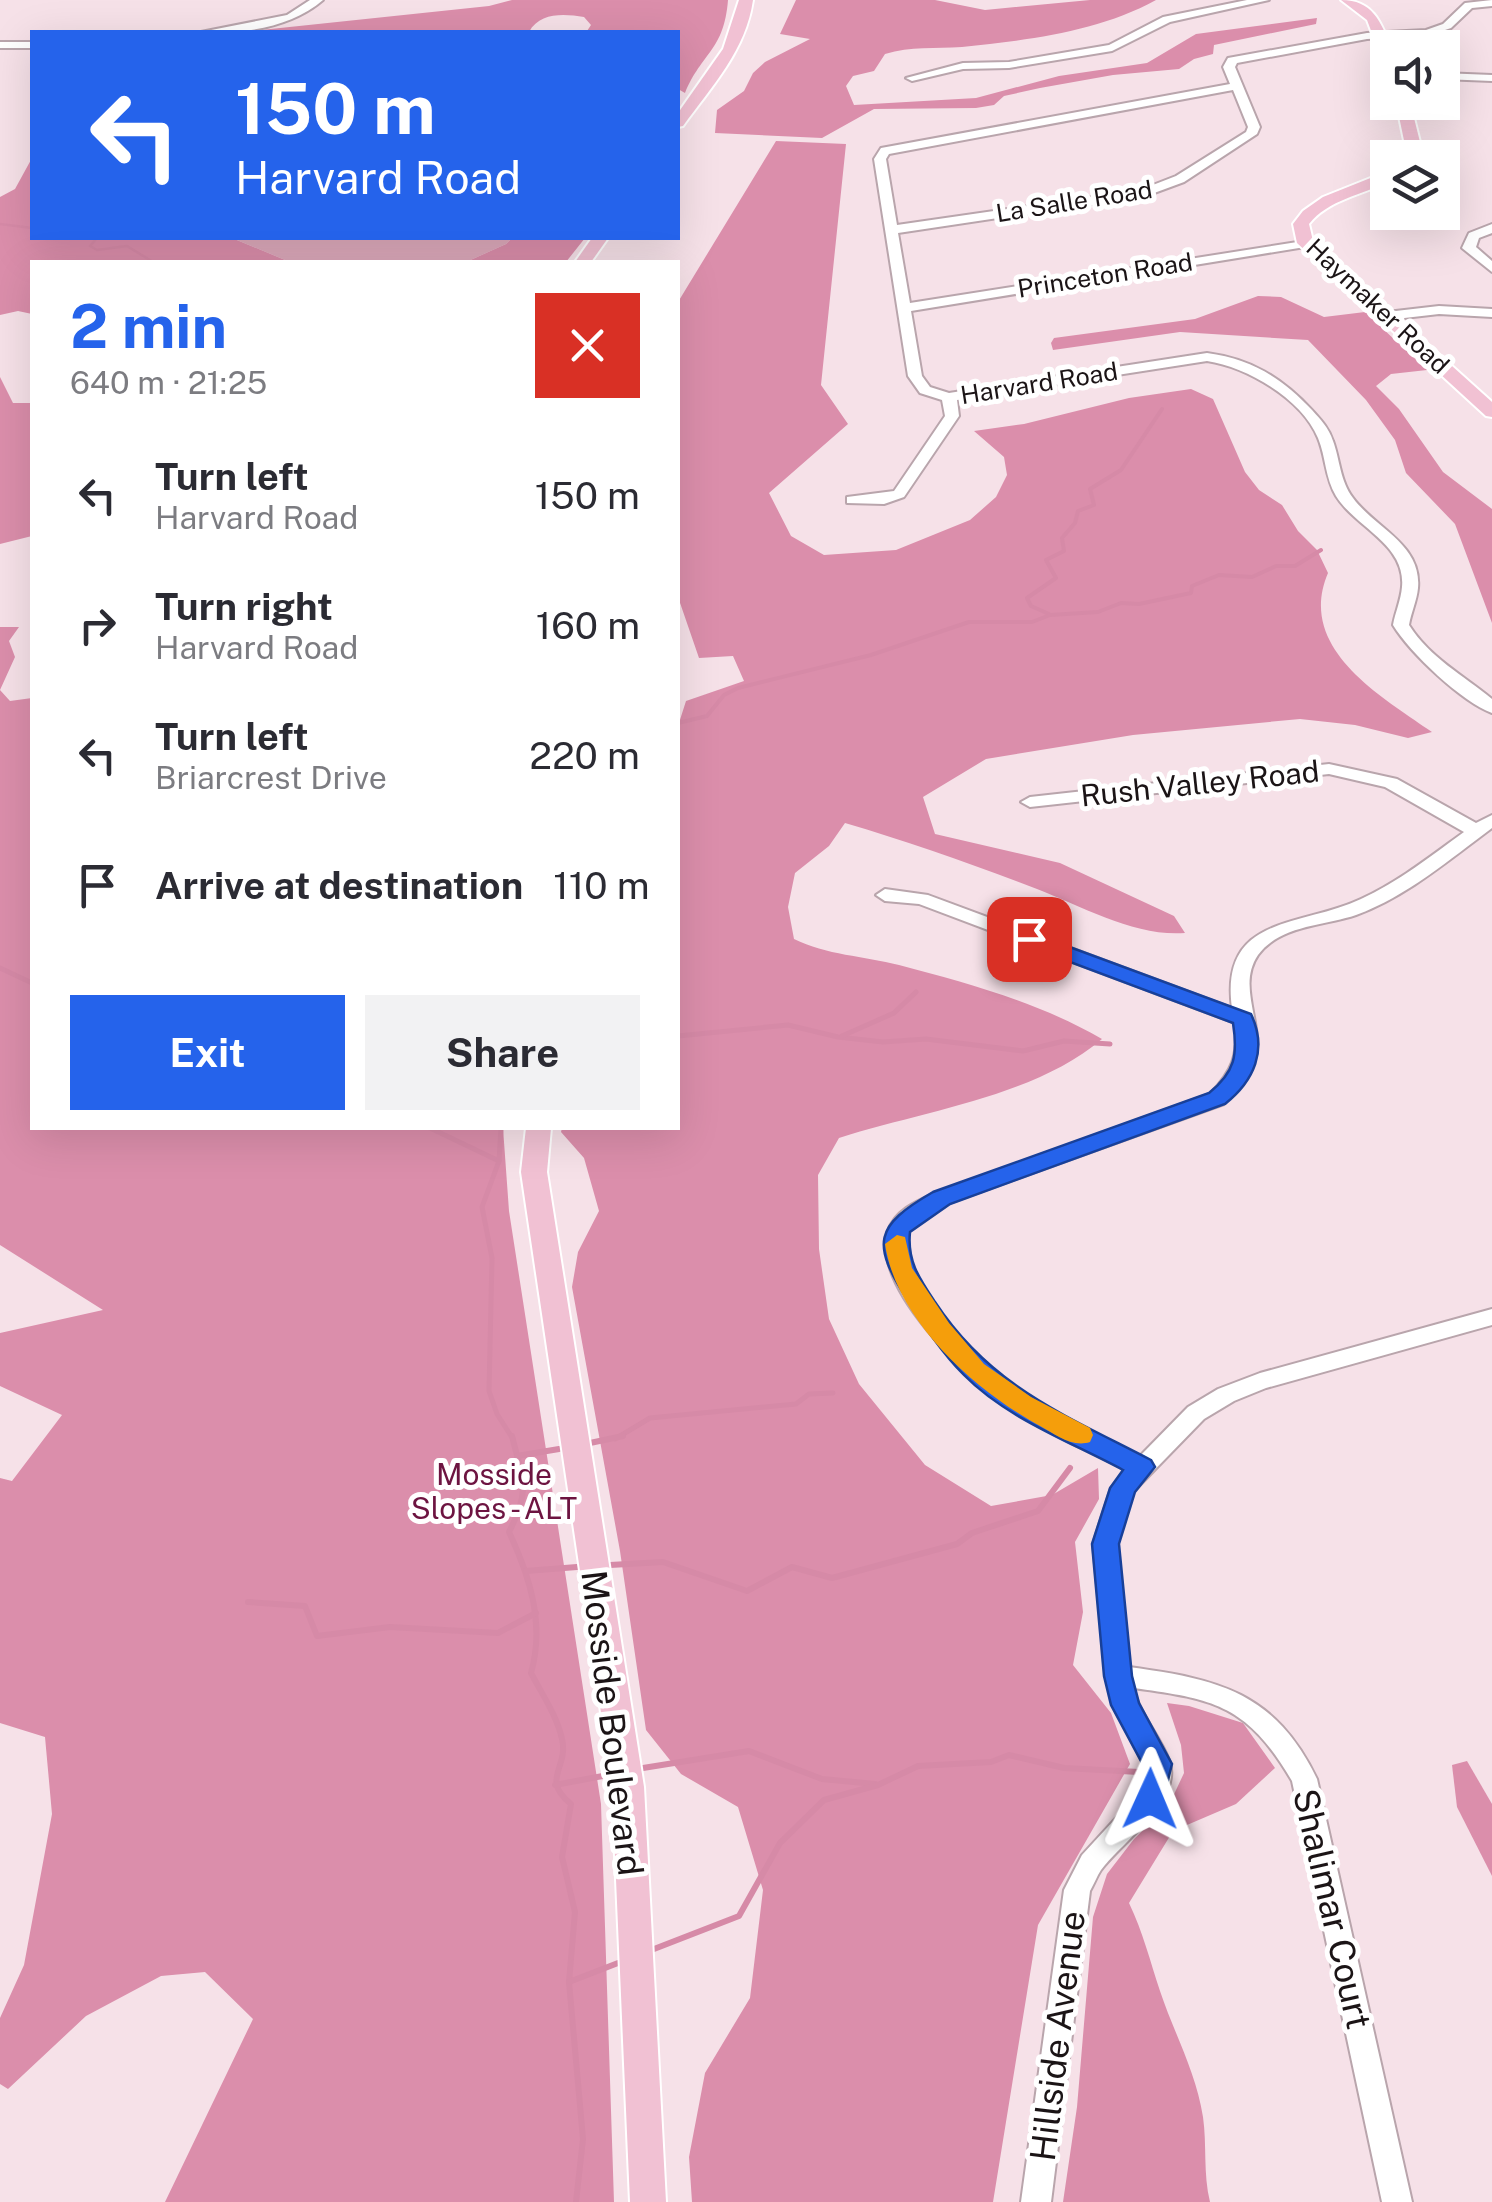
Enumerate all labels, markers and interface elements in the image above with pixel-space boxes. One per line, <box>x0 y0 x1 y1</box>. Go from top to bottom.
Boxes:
map controls <box>1370 30 1460 230</box>
button: sound <box>1370 30 1460 120</box>
text: 150 m <box>235 67 436 150</box>
icon: left <box>70 70 200 200</box>
button: layers <box>1370 140 1460 230</box>
text: Harvard Road <box>235 151 521 204</box>
street label: La Salle Road <box>994 174 1154 228</box>
street label: Haymaker Road <box>1301 232 1455 380</box>
street label: Princeton Road <box>1015 246 1195 304</box>
text: 2 min <box>70 291 227 362</box>
button: close <box>535 293 640 398</box>
street label: Harvard Road <box>958 356 1120 410</box>
text: 640 m · 21:25 <box>70 364 267 401</box>
text: Turn left <box>155 454 309 499</box>
icon: left <box>70 468 125 523</box>
text: 150 m <box>535 473 640 518</box>
text: Harvard Road <box>155 499 358 536</box>
text: Turn right <box>155 584 333 629</box>
icon: right <box>70 598 125 653</box>
text: 160 m <box>536 603 640 648</box>
text: Harvard Road <box>155 629 358 666</box>
text: Turn left <box>155 714 309 759</box>
icon: left <box>70 728 125 783</box>
text: 220 m <box>529 733 640 778</box>
street label: Rush Valley Road <box>1079 753 1321 813</box>
text: Briarcrest Drive <box>155 759 387 796</box>
icon: arrive <box>70 858 125 913</box>
text: Arrive at destination <box>155 863 523 908</box>
text: 110 m <box>553 863 650 908</box>
pin <box>987 897 1072 982</box>
icon: arrive <box>1002 912 1057 967</box>
button: Exit <box>70 995 345 1110</box>
button: Share <box>365 995 640 1110</box>
park label: Mosside Slopes - ALT <box>411 1456 577 1526</box>
street label: Mosside Boulevard <box>573 1568 652 1878</box>
position arrow <box>1098 1747 1202 1851</box>
street label: Shalimar Court <box>1285 1785 1380 2033</box>
street label: Hillside Avenue <box>1022 1909 1093 2163</box>

